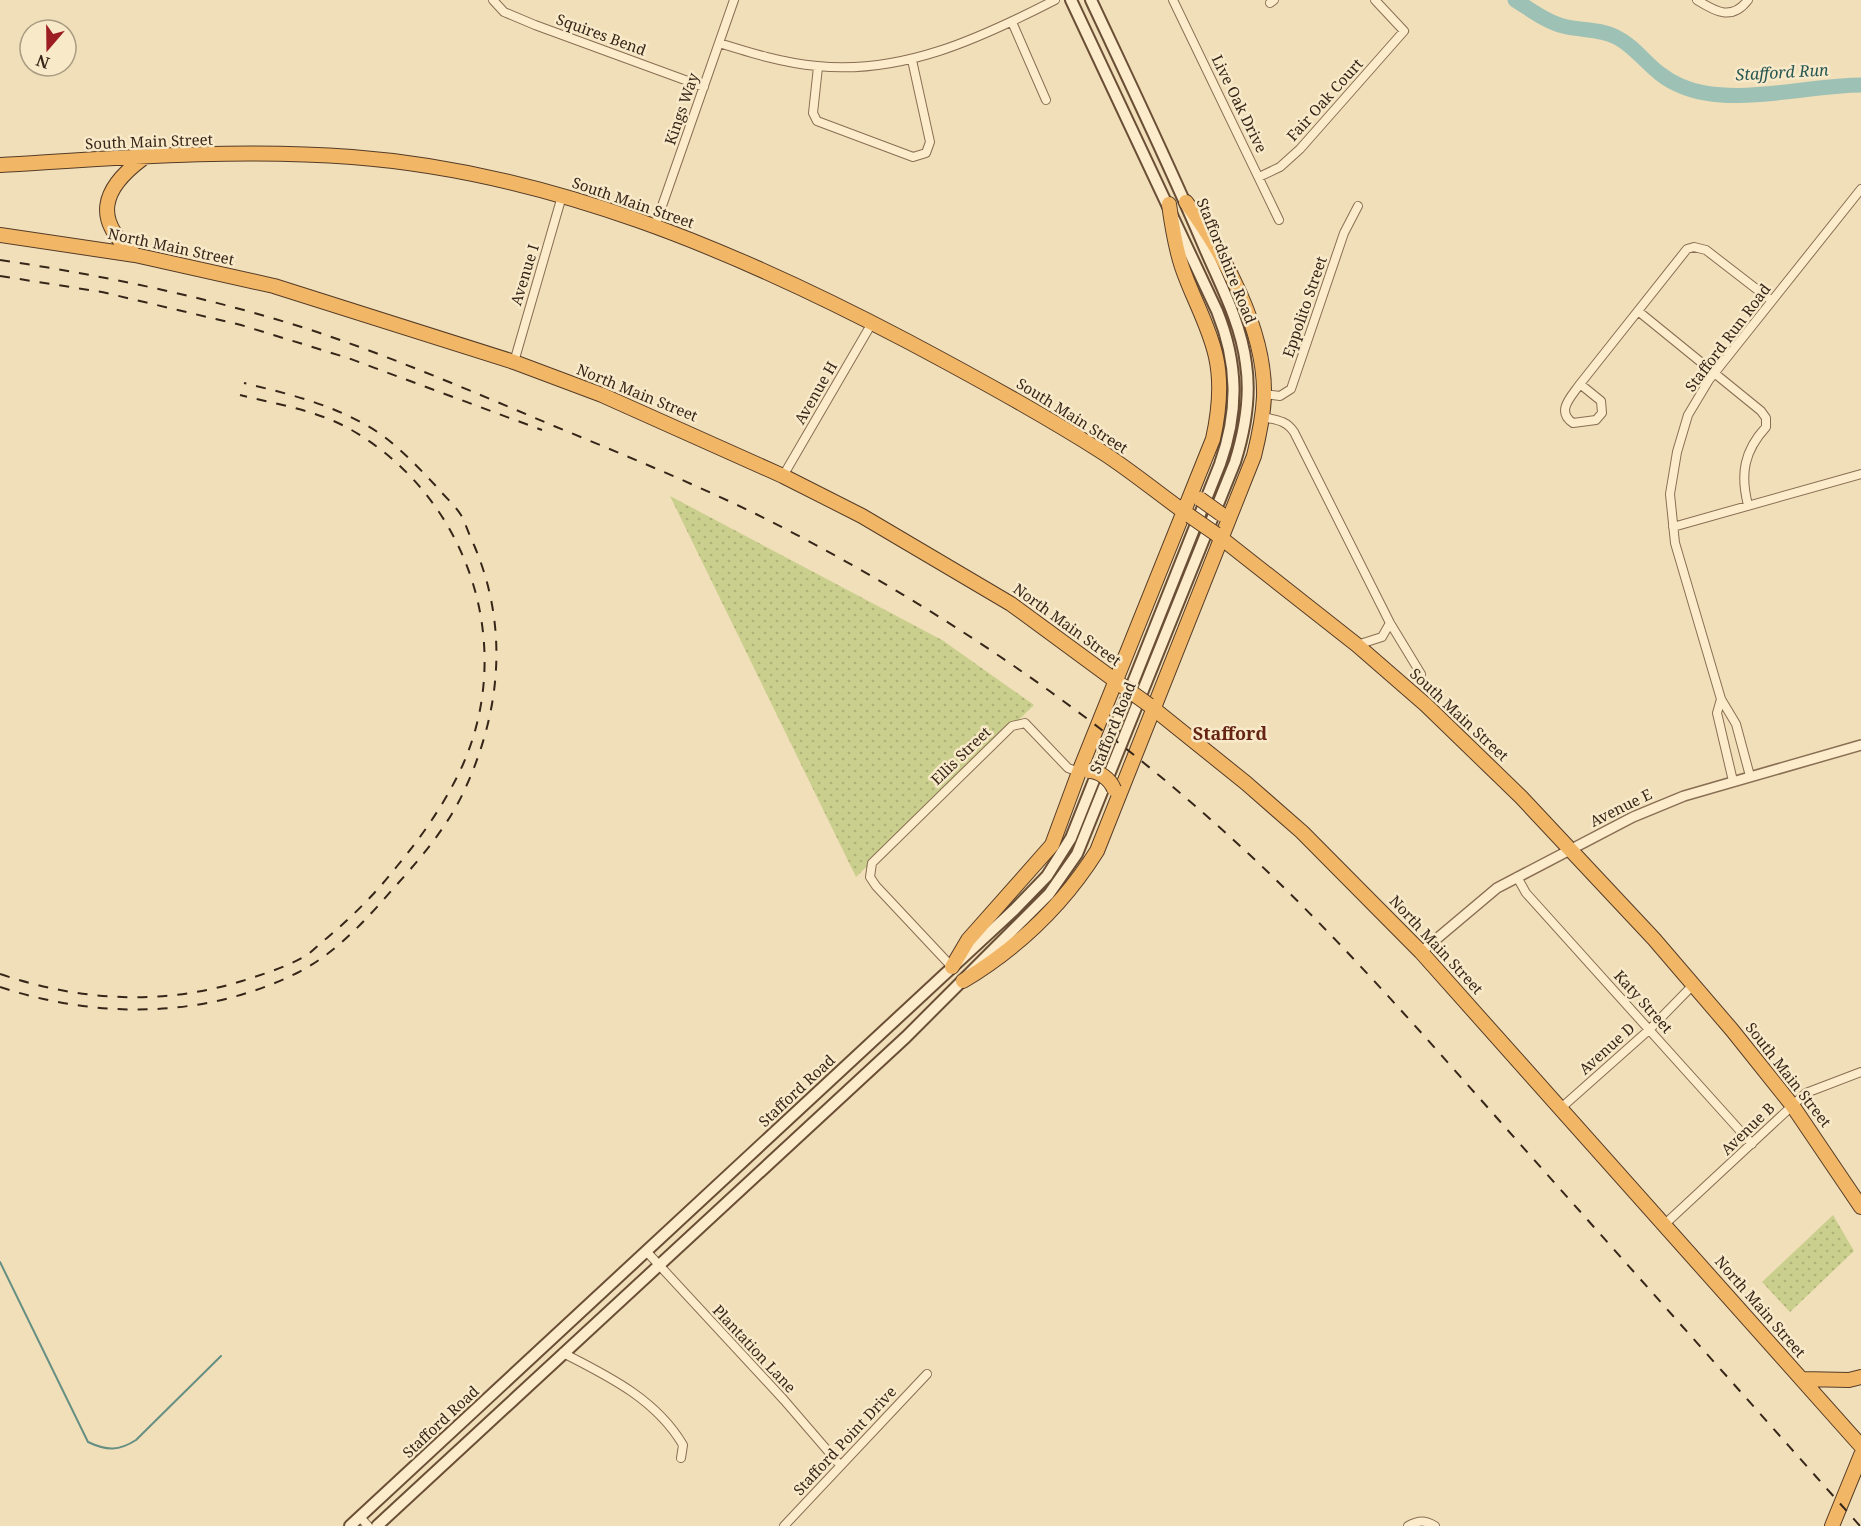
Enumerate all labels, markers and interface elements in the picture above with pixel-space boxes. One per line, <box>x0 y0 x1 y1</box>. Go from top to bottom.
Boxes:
street label: Squires Bend <box>554 9 649 60</box>
north arrow <box>18 18 78 78</box>
text: N <box>33 49 53 75</box>
street label: Live Oak Drive <box>1208 51 1272 156</box>
street label: Fair Oak Court <box>1282 54 1367 145</box>
water label: Stafford Run <box>1735 59 1830 85</box>
street label: Kings Way <box>659 69 703 147</box>
street label: South Main Street <box>85 129 213 153</box>
street label: South Main Street <box>570 172 697 232</box>
street label: Staffordshire Road <box>1193 195 1261 326</box>
street label: North Main Street <box>106 223 236 269</box>
street label: Avenue I <box>505 242 543 308</box>
street label: Eppolito Street <box>1277 254 1331 360</box>
street label: Stafford Run Road <box>1680 279 1774 396</box>
street label: Avenue H <box>789 357 841 428</box>
street label: North Main Street <box>574 359 701 425</box>
street label: South Main Street <box>1013 373 1132 457</box>
street label: North Main Street <box>1010 578 1125 670</box>
street label: South Main Street <box>1406 663 1513 765</box>
street label: Stafford Road <box>1085 679 1140 777</box>
district label: Stafford <box>1193 721 1267 745</box>
street label: Ellis Street <box>926 722 995 789</box>
street label: Avenue E <box>1586 783 1655 831</box>
street label: North Main Street <box>1386 890 1488 998</box>
street label: Katy Street <box>1610 965 1677 1037</box>
street label: Avenue D <box>1574 1018 1639 1079</box>
street label: South Main Street <box>1742 1018 1836 1131</box>
street label: Stafford Road <box>754 1050 839 1131</box>
street label: Avenue B <box>1716 1098 1778 1159</box>
street label: North Main Street <box>1711 1251 1810 1361</box>
street label: Plantation Lane <box>709 1300 801 1397</box>
street label: Stafford Road <box>398 1381 483 1462</box>
street label: Stafford Point Drive <box>788 1382 900 1499</box>

